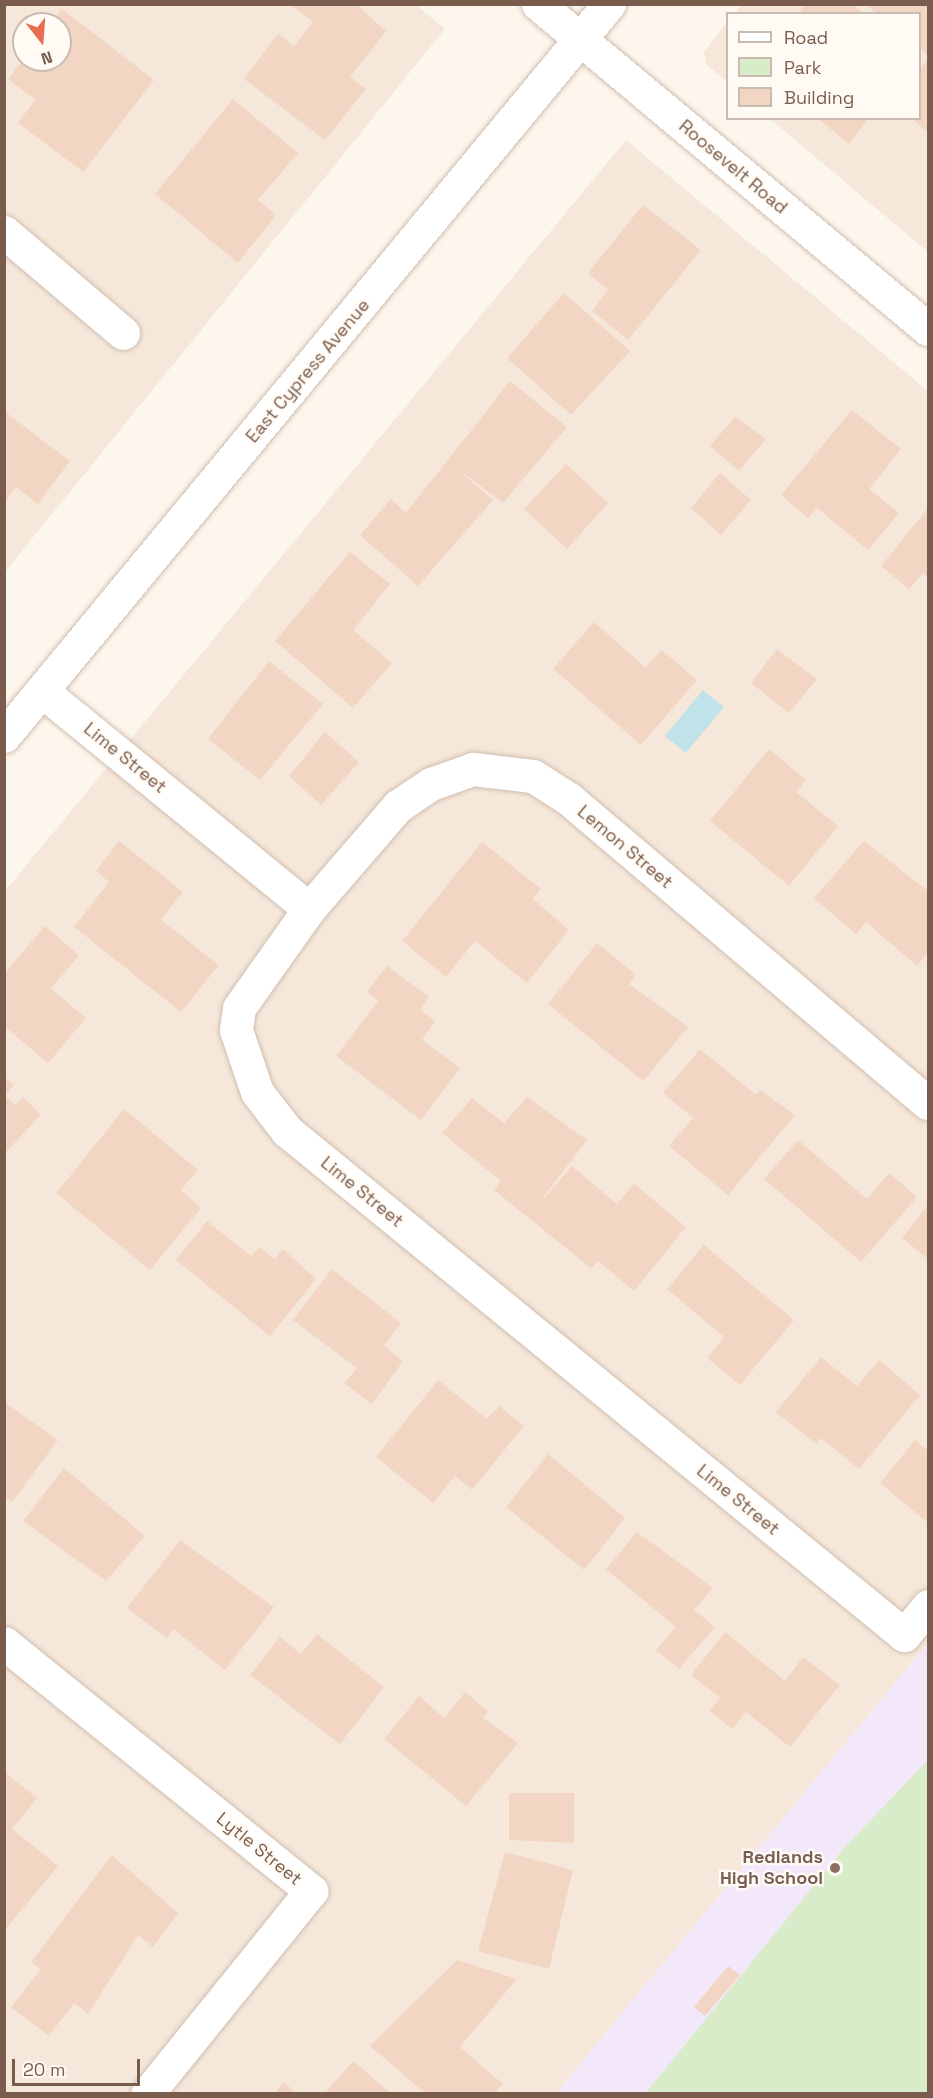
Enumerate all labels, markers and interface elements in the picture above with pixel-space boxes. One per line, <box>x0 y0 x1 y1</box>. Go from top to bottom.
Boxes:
north arrow <box>12 12 72 72</box>
legend <box>726 12 921 120</box>
text: Road <box>784 26 828 49</box>
text: N <box>39 46 55 69</box>
text: Park <box>784 56 821 79</box>
text: Building <box>784 86 854 109</box>
street label: Roosevelt Road <box>674 115 792 219</box>
street label: East Cypress Avenue <box>242 295 374 447</box>
street label: Lime Street <box>79 718 171 798</box>
street label: Lemon Street <box>573 801 677 893</box>
street label: Lime Street <box>316 1152 408 1232</box>
street label: Lime Street <box>692 1460 784 1540</box>
street label: Lytle Street <box>212 1808 306 1890</box>
place label: Redlands High School <box>720 1847 823 1890</box>
marker: Redlands High School <box>828 1861 842 1875</box>
scale bar <box>15 2047 142 2085</box>
text: 20 m <box>23 2058 66 2081</box>

